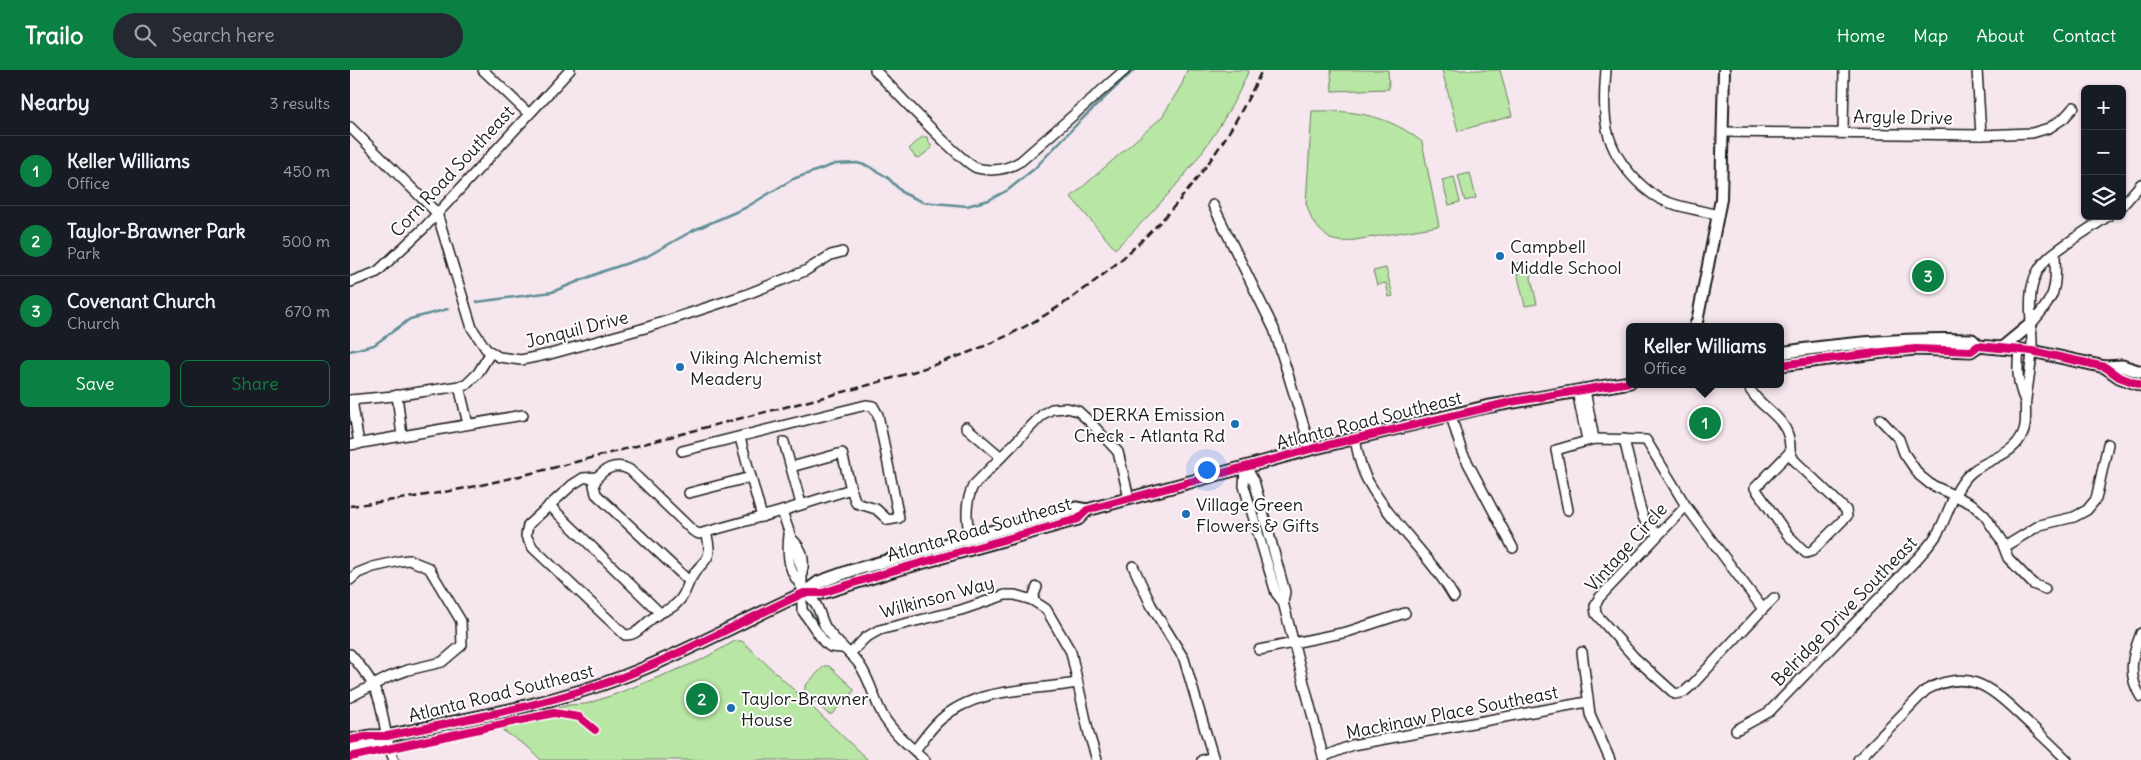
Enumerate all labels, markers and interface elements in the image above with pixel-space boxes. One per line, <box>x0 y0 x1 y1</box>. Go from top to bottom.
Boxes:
search box <box>113 13 463 58</box>
text: Trailo <box>25 20 83 50</box>
icon: search <box>131 21 159 49</box>
text: Search here <box>171 23 274 47</box>
text: Home <box>1837 24 1885 47</box>
text: Map <box>1913 24 1948 47</box>
text: About <box>1976 24 2024 47</box>
text: Contact <box>2052 24 2116 47</box>
map controls <box>2081 85 2126 220</box>
button: + <box>2081 85 2126 130</box>
text: Nearby <box>20 89 90 116</box>
text: 3 results <box>270 93 330 113</box>
street label: Corn Road Southeast <box>385 100 519 242</box>
street label: Argyle Drive <box>1853 105 1953 129</box>
button: − <box>2081 130 2126 175</box>
text: Keller Williams <box>67 149 190 173</box>
text: 1 <box>33 161 39 181</box>
text: 450 m <box>283 161 330 181</box>
text: Office <box>67 173 110 193</box>
button: layers <box>2081 175 2126 220</box>
text: Taylor-Brawner Park <box>67 219 245 243</box>
text: 2 <box>32 231 40 251</box>
text: 500 m <box>282 231 330 251</box>
place label: Campbell Middle School <box>1510 235 1622 279</box>
text: Park <box>67 243 100 263</box>
marker: Campbell Middle School <box>1494 250 1506 262</box>
pin: 3 <box>1912 257 1944 295</box>
text: Covenant Church <box>67 289 216 313</box>
text: 3 <box>31 301 41 321</box>
text: 670 m <box>285 301 330 321</box>
street label: Jonquil Drive <box>523 305 631 353</box>
text: Church <box>67 313 120 333</box>
popup <box>1626 323 1784 388</box>
text: Keller Williams <box>1644 334 1767 358</box>
place label: Viking Alchemist Meadery <box>690 346 822 390</box>
text: Office <box>1644 358 1686 378</box>
button: Save <box>20 360 170 407</box>
button: Share <box>180 360 330 407</box>
marker: Viking Alchemist Meadery <box>674 361 686 373</box>
street label: Atlanta Road Southeast <box>1274 386 1464 454</box>
place label: DERKA Emission Check - Atlanta Rd <box>1074 403 1225 447</box>
pin: 1 <box>1689 404 1721 442</box>
marker: DERKA Emission Check - Atlanta Rd <box>1229 418 1241 430</box>
your location <box>1194 457 1220 483</box>
street label: Atlanta Road Southeast <box>884 492 1074 566</box>
place label: Village Green Flowers & Gifts <box>1196 493 1319 537</box>
street label: Vintage Circle <box>1580 498 1672 596</box>
marker: Village Green Flowers & Gifts <box>1180 508 1192 520</box>
street label: Belridge Drive Southeast <box>1766 531 1922 691</box>
street label: Wilkinson Way <box>877 571 997 623</box>
street label: Atlanta Road Southeast <box>406 659 596 727</box>
pin: 2 <box>686 680 718 718</box>
street label: Mackinaw Place Southeast <box>1344 680 1560 744</box>
place label: Taylor-Brawner House <box>741 687 869 731</box>
marker: Taylor-Brawner House <box>725 702 737 714</box>

